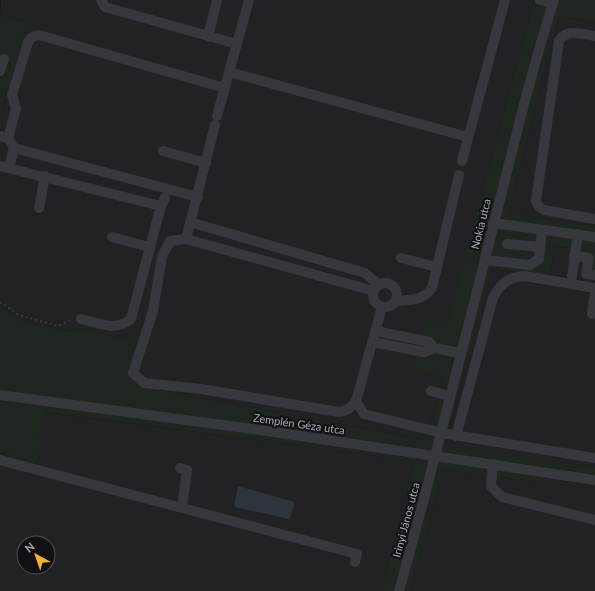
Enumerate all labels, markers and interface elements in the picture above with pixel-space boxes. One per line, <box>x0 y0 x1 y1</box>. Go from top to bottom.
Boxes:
street label: Nokia utca <box>468 197 493 251</box>
street label: Zemplén Géza utca <box>252 411 346 436</box>
street label: Irinyi János utca <box>389 481 422 559</box>
north arrow <box>16 535 56 575</box>
text: N <box>22 539 37 555</box>

